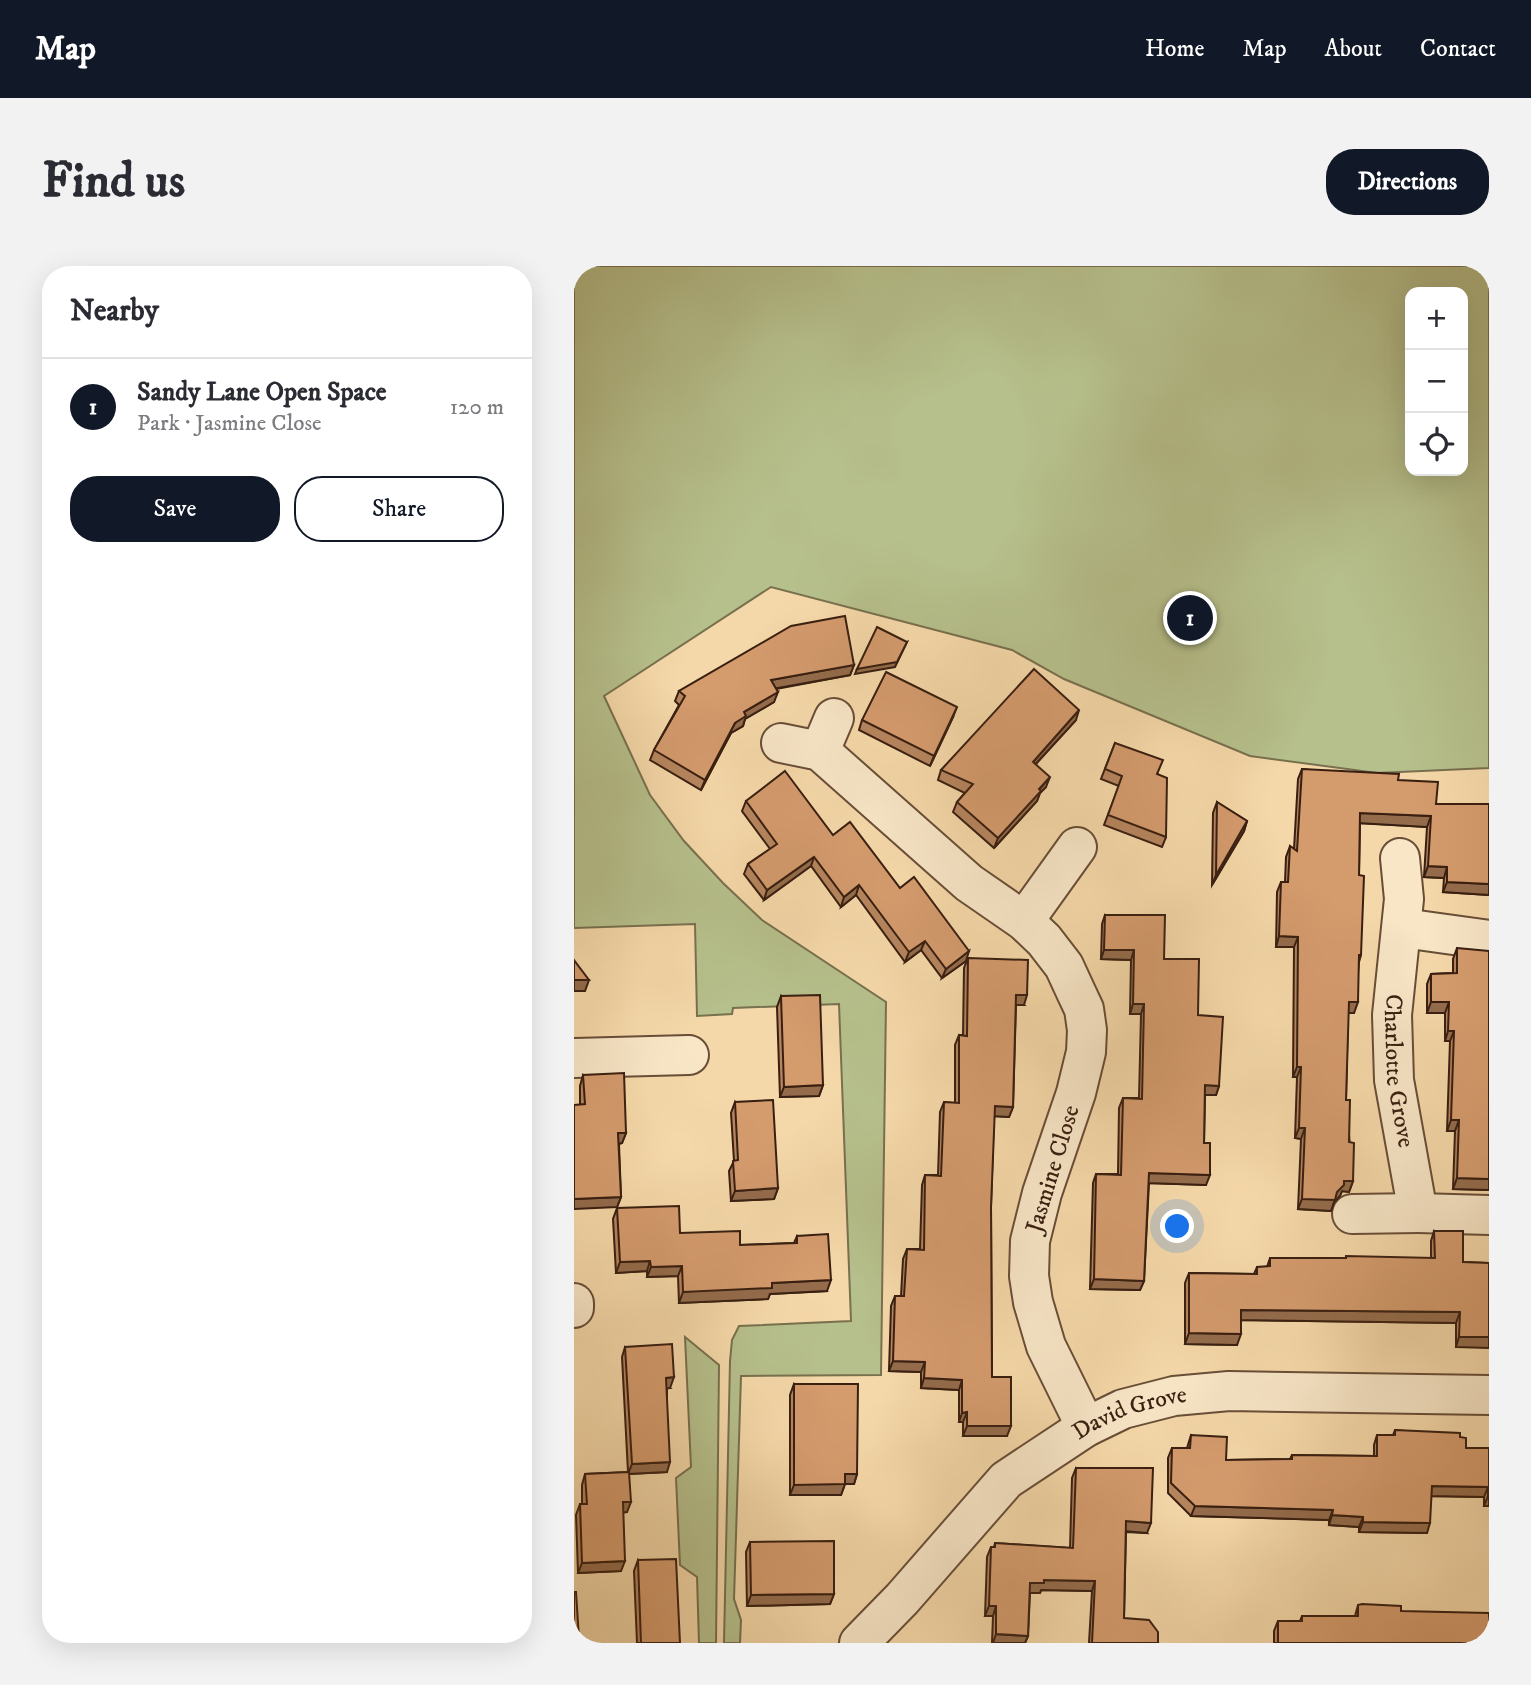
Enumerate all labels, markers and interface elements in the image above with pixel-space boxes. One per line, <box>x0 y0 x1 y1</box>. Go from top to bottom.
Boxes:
text: Map <box>35 29 96 70</box>
text: Home <box>1145 34 1204 64</box>
text: Map <box>1242 34 1287 64</box>
text: About <box>1325 34 1382 64</box>
text: Contact <box>1420 34 1496 64</box>
button: Directions <box>1326 149 1489 215</box>
text: Find us <box>42 151 185 213</box>
map controls <box>1405 287 1468 476</box>
button: + <box>1405 287 1468 350</box>
text: Nearby <box>70 293 159 330</box>
button: − <box>1405 350 1468 413</box>
text: Sandy Lane Open Space <box>137 376 387 409</box>
text: 1 <box>89 393 97 422</box>
text: 120 m <box>450 393 504 422</box>
text: Park · Jasmine Close <box>137 409 322 438</box>
button: locate <box>1405 413 1468 476</box>
button: Save <box>70 476 280 542</box>
button: Share <box>294 476 504 542</box>
pin: 1 <box>1167 592 1213 644</box>
street label: Charlotte Grove <box>1377 992 1421 1150</box>
street label: Jasmine Close <box>1019 1102 1087 1238</box>
your location <box>1160 1209 1194 1243</box>
street label: David Grove <box>1067 1380 1188 1447</box>

